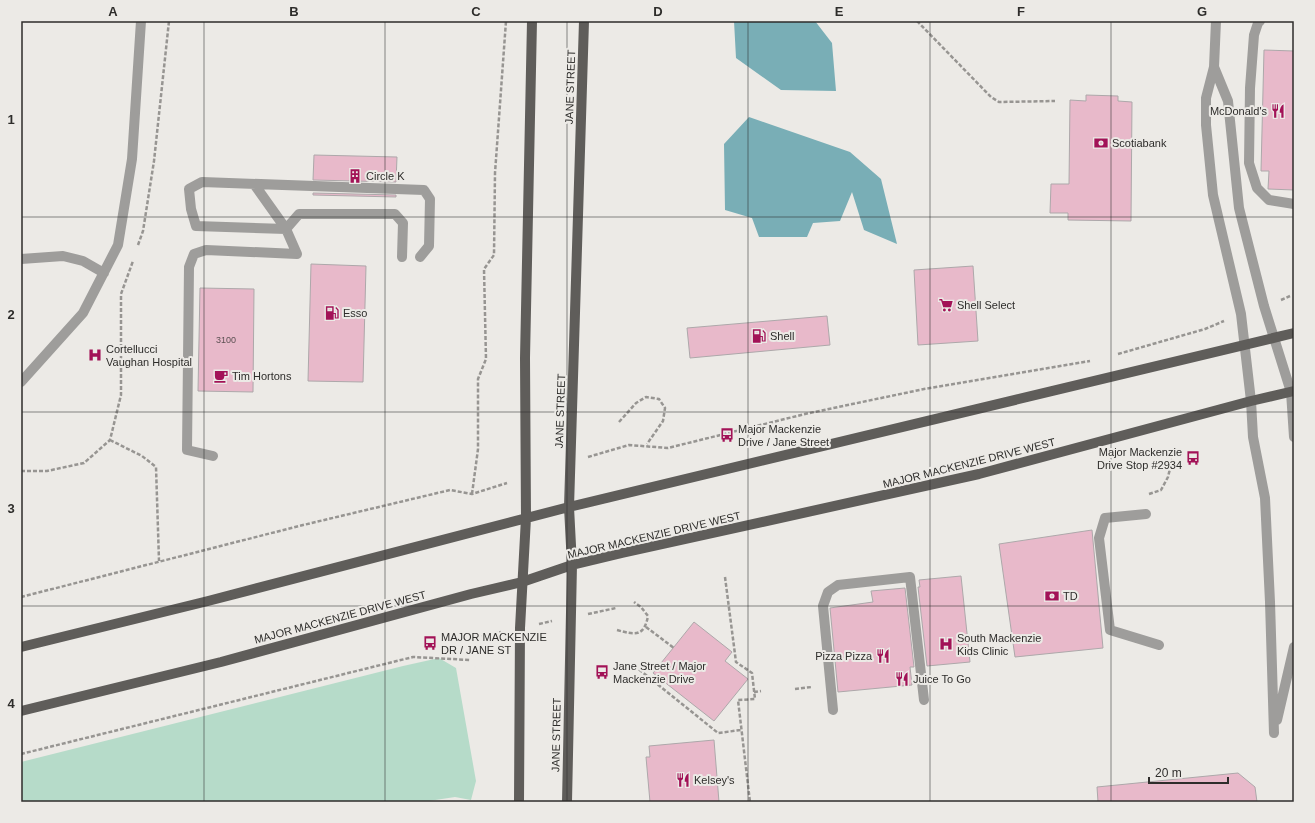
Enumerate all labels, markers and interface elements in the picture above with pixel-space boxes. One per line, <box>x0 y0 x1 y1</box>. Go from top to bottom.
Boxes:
text: A <box>108 4 118 19</box>
text: B <box>289 4 299 19</box>
text: C <box>471 4 481 19</box>
text: D <box>653 4 663 19</box>
text: E <box>835 4 844 19</box>
text: F <box>1017 4 1025 19</box>
text: G <box>1197 4 1207 19</box>
street label: JANE STREET <box>563 49 577 124</box>
restaurant icon: McDonald's <box>1270 103 1286 119</box>
place label: McDonald's <box>1210 105 1267 117</box>
text: 1 <box>7 112 15 127</box>
bank icon: Scotiabank <box>1093 135 1109 151</box>
place label: Scotiabank <box>1112 137 1167 149</box>
building icon: Circle K <box>347 168 363 184</box>
place label: Circle K <box>366 170 405 182</box>
supermarket icon: Shell Select <box>938 297 954 313</box>
place label: Shell Select <box>957 299 1015 311</box>
fuel station icon: Esso <box>324 305 340 321</box>
text: 2 <box>7 307 15 322</box>
place label: Esso <box>343 307 367 319</box>
fuel station icon: Shell <box>751 328 767 344</box>
place label: Shell <box>770 330 794 342</box>
house number: 3100 <box>216 335 236 345</box>
place label: Cortellucci Vaughan Hospital <box>106 343 192 368</box>
hospital icon: Cortellucci Vaughan Hospital <box>87 347 103 363</box>
cafe icon: Tim Hortons <box>213 368 229 384</box>
place label: Tim Hortons <box>232 370 292 382</box>
street label: JANE STREET <box>553 373 567 448</box>
place label: Major Mackenzie Drive / Jane Street <box>738 423 829 448</box>
bus stop icon: Major Mackenzie Drive / Jane Street <box>719 427 735 443</box>
street label: MAJOR MACKENZIE DRIVE WEST <box>882 436 1057 490</box>
place label: Major Mackenzie Drive Stop #2934 <box>1097 446 1182 471</box>
bus stop icon: Major Mackenzie Drive Stop #2934 <box>1185 450 1201 466</box>
text: 3 <box>7 501 15 516</box>
street label: MAJOR MACKENZIE DRIVE WEST <box>566 509 742 561</box>
street label: MAJOR MACKENZIE DRIVE WEST <box>253 588 427 646</box>
bank icon: TD <box>1044 588 1060 604</box>
place label: TD <box>1063 590 1078 602</box>
place label: MAJOR MACKENZIE DR / JANE ST <box>441 631 547 656</box>
place label: South Mackenzie Kids Clinic <box>957 632 1041 657</box>
bus stop icon: MAJOR MACKENZIE DR / JANE ST <box>422 635 438 651</box>
hospital icon: South Mackenzie Kids Clinic <box>938 636 954 652</box>
restaurant icon: Pizza Pizza <box>875 648 891 664</box>
place label: Pizza Pizza <box>815 650 873 662</box>
place label: Jane Street / Major Mackenzie Drive <box>613 660 706 685</box>
bus stop icon: Jane Street / Major Mackenzie Drive <box>594 664 610 680</box>
restaurant icon: Juice To Go <box>894 671 910 687</box>
place label: Juice To Go <box>913 673 971 685</box>
text: 4 <box>7 696 15 711</box>
street label: JANE STREET <box>549 697 563 772</box>
scale bar <box>1149 759 1228 785</box>
text: 20 m <box>1155 766 1182 780</box>
restaurant icon: Kelsey's <box>675 772 691 788</box>
place label: Kelsey's <box>694 774 735 786</box>

